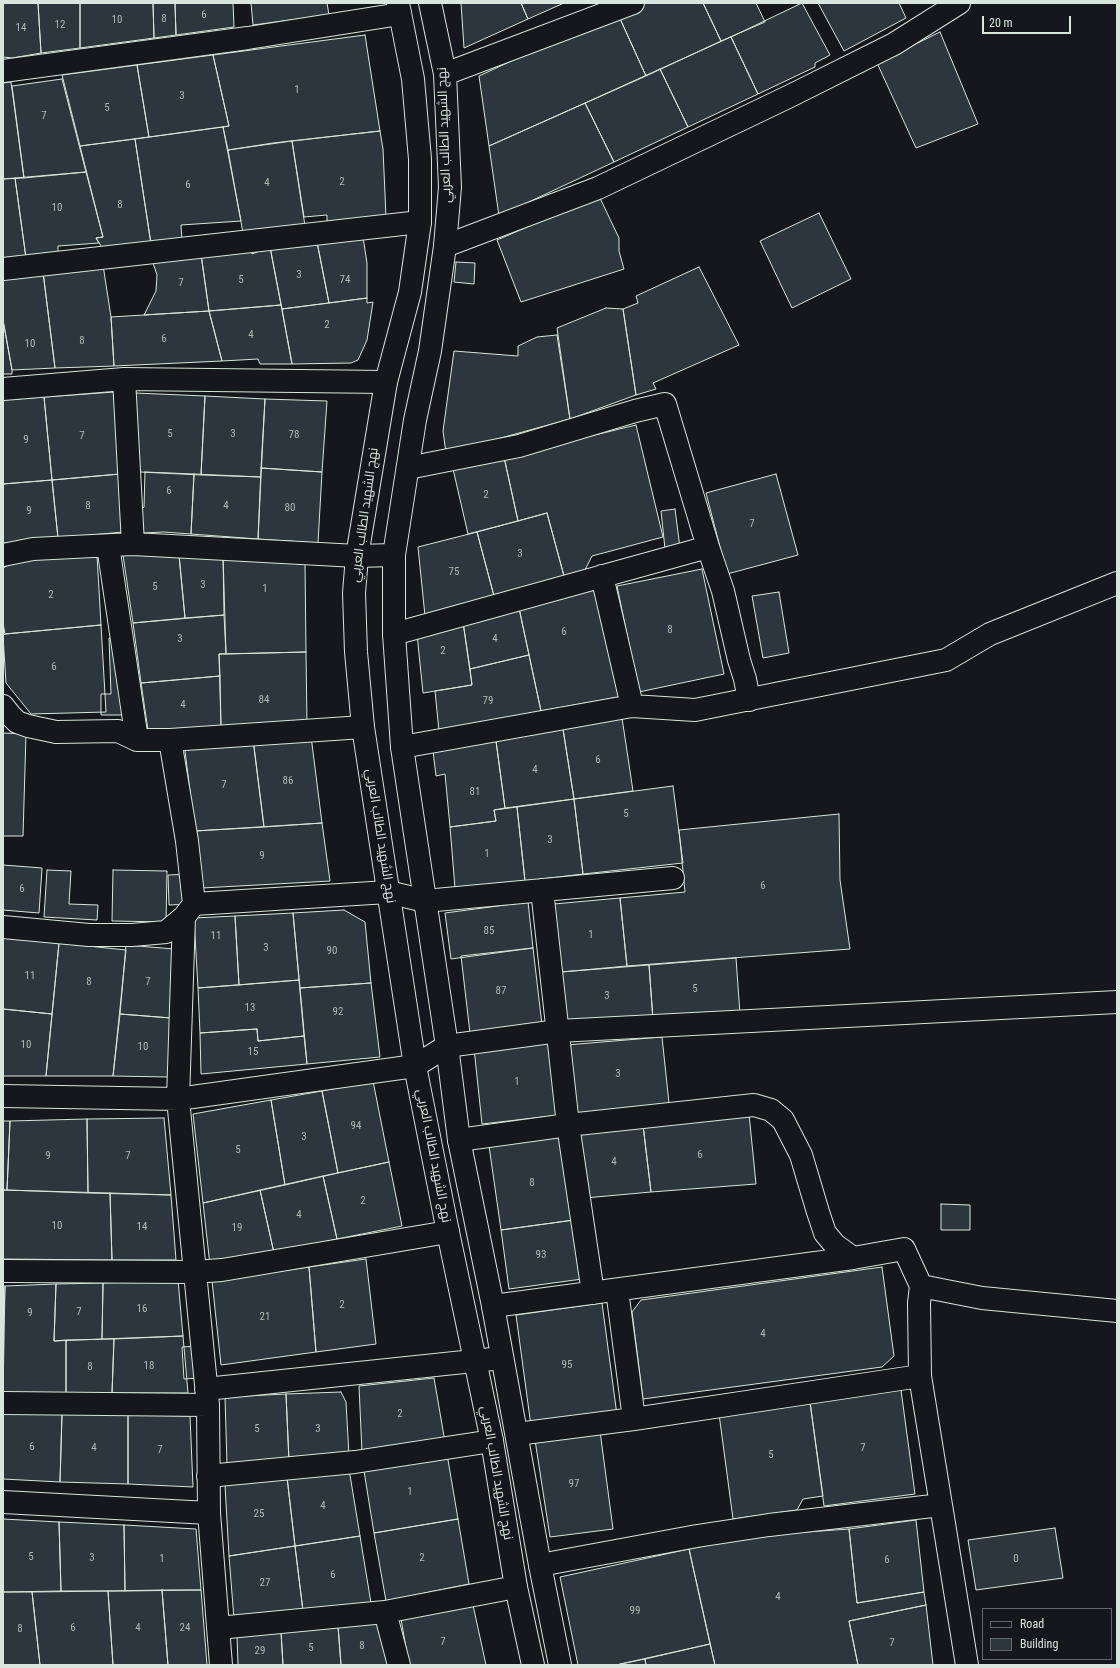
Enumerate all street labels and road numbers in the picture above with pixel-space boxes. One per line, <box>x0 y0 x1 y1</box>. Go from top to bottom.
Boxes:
street label: نهج الشهيد الطالب العربي <box>435 67 455 203</box>
street label: نهج الشهيد الطالب العربي <box>348 447 382 583</box>
street label: نهج الشهيد الطالب العربي <box>362 768 398 904</box>
street label: نهج الشهيد الطالب العربي <box>412 1088 454 1224</box>
street label: نهج الشهيد الطالب العربي <box>477 1405 515 1541</box>

